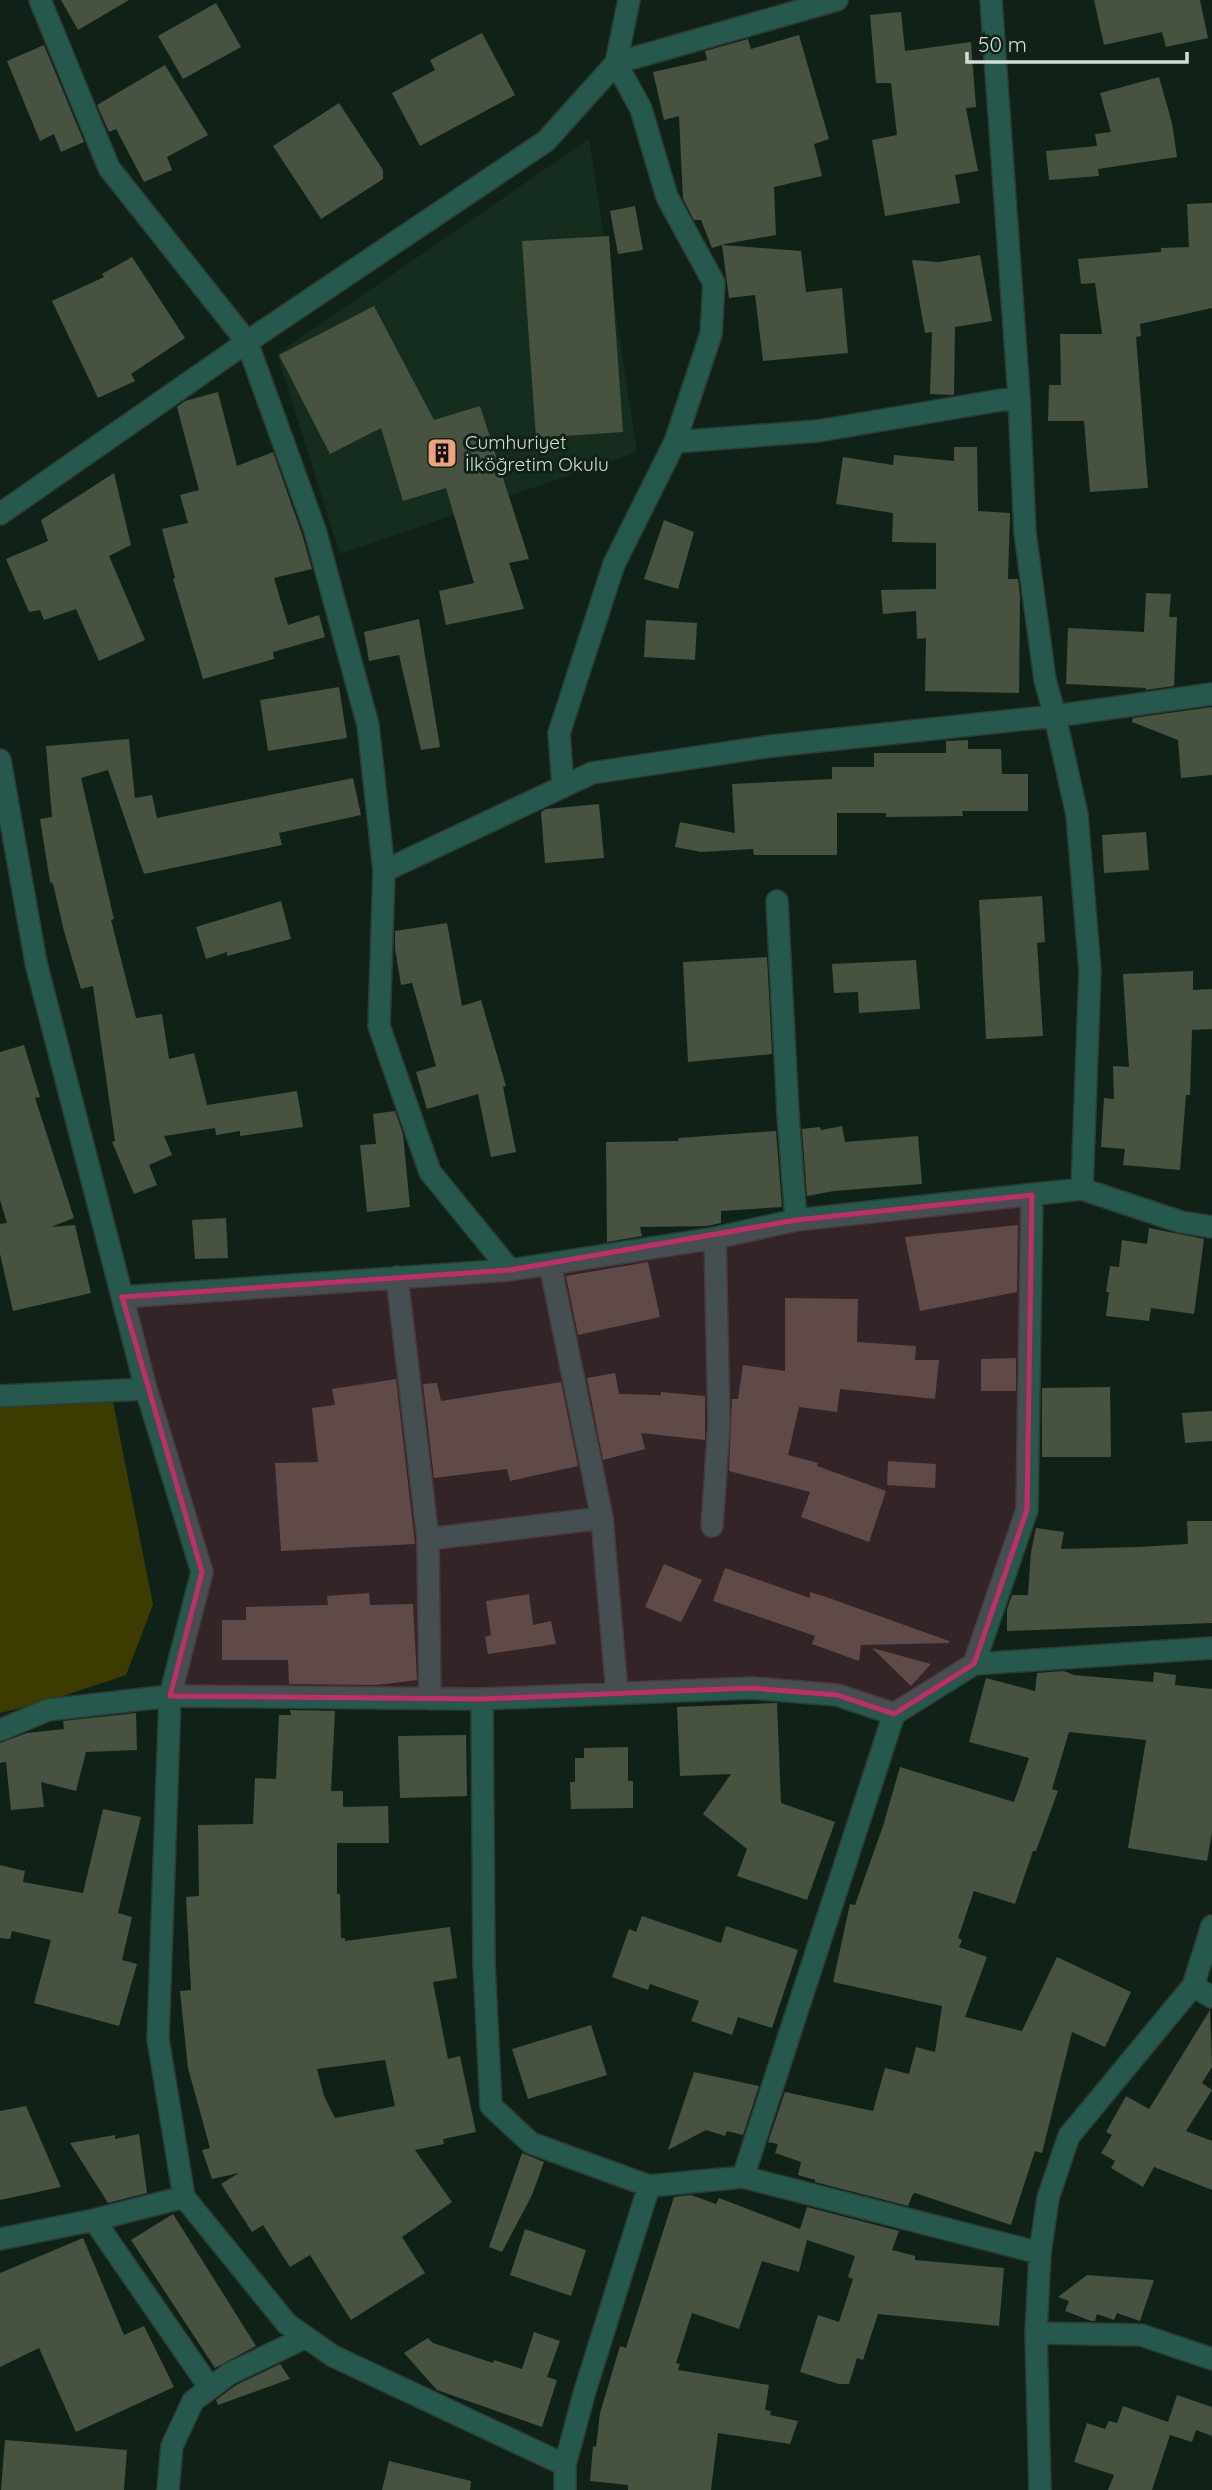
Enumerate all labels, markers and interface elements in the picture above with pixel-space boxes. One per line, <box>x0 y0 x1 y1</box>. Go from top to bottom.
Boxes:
scale bar <box>967 21 1188 65</box>
text: 50 m <box>978 31 1027 57</box>
place label: Cumhuriyet İlköğretim Okulu <box>465 430 609 476</box>
building icon: Cumhuriyet İlköğretim Okulu <box>425 436 459 470</box>

